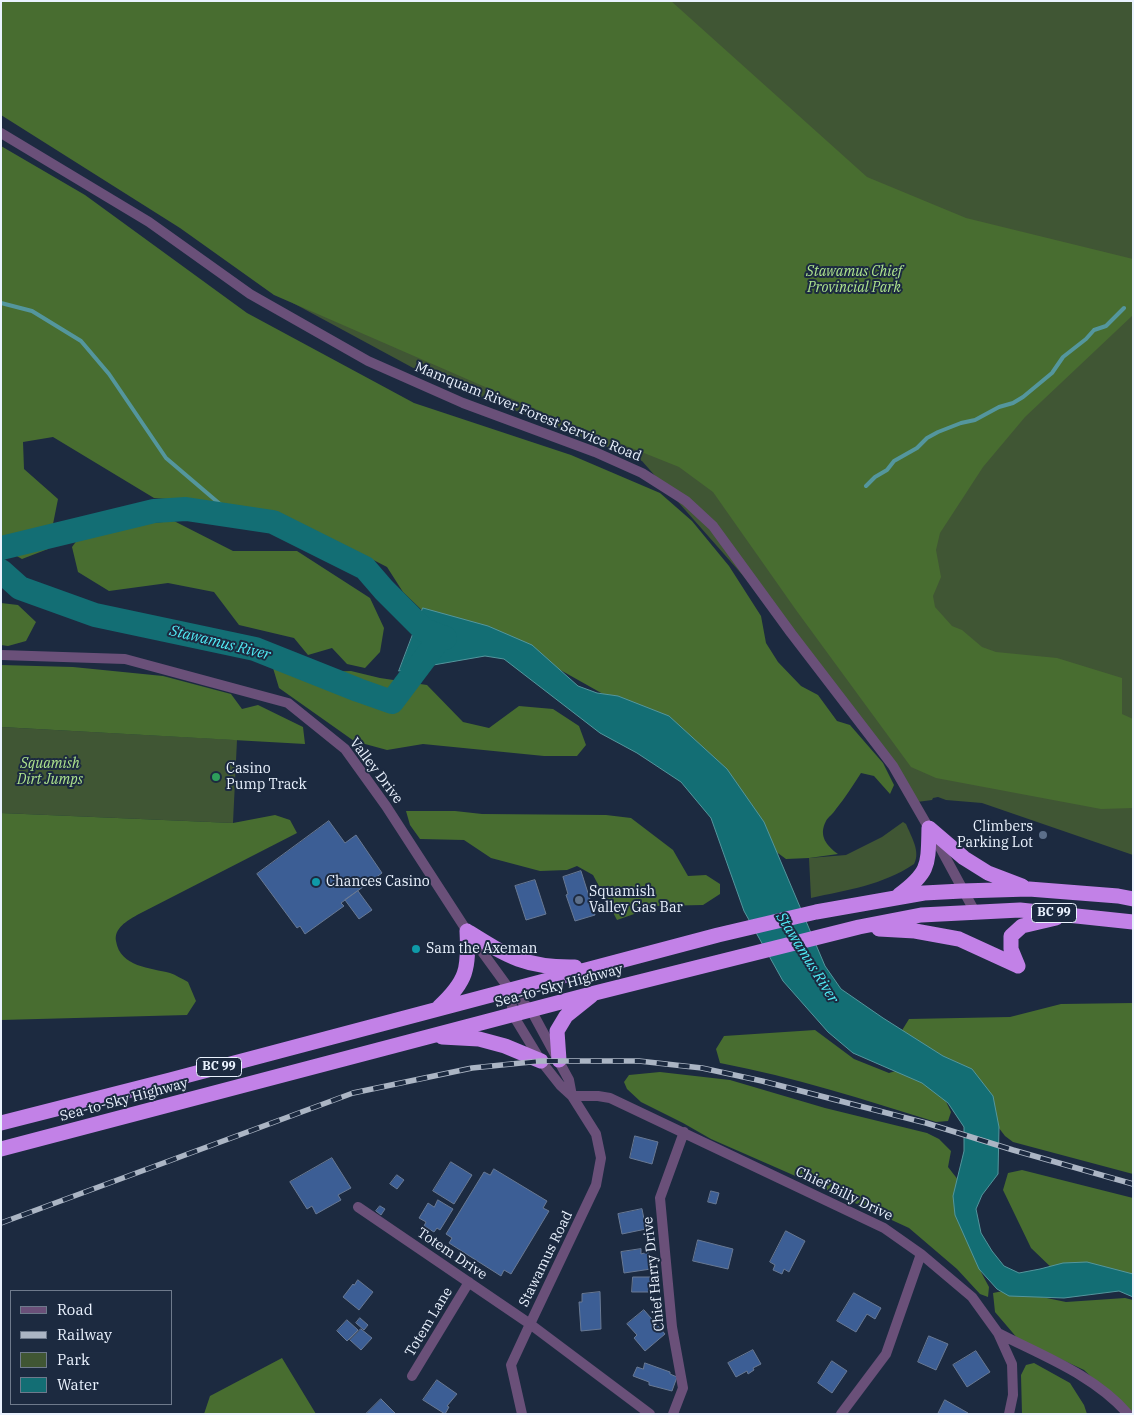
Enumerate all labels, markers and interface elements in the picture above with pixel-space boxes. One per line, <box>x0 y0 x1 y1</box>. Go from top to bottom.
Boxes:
park label: Stawamus Chief Provincial Park <box>806 264 902 296</box>
street label: Mamquam River Forest Service Road <box>412 359 644 465</box>
water label: Stawamus River <box>168 622 272 664</box>
street label: Valley Drive <box>346 735 406 807</box>
park label: Squamish Dirt Jumps <box>17 756 83 789</box>
place label: Casino Pump Track <box>226 761 307 794</box>
marker: Casino Pump Track <box>210 771 222 783</box>
place label: Climbers Parking Lot <box>957 819 1033 852</box>
marker: Climbers Parking Lot <box>1037 829 1049 841</box>
place label: Chances Casino <box>326 874 430 890</box>
marker: Chances Casino <box>310 876 322 888</box>
place label: Squamish Valley Gas Bar <box>589 884 683 916</box>
marker: Squamish Valley Gas Bar <box>573 894 585 906</box>
road number: BC 99 <box>1032 904 1076 922</box>
water label: Stawamus River <box>772 909 842 1007</box>
place label: Sam the Axeman <box>426 941 538 957</box>
marker: Sam the Axeman <box>410 943 422 955</box>
street label: Sea-to-Sky Highway <box>493 961 625 1011</box>
road number: BC 99 <box>196 1058 242 1076</box>
street label: Sea-to-Sky Highway <box>58 1075 190 1125</box>
street label: Chief Billy Drive <box>793 1163 895 1225</box>
street label: Stawamus Road <box>516 1208 576 1310</box>
street label: Chief Harry Drive <box>640 1216 668 1332</box>
street label: Totem Drive <box>414 1224 490 1284</box>
street label: Totem Lane <box>402 1284 456 1360</box>
legend <box>10 1290 172 1405</box>
text: Road <box>57 1300 93 1319</box>
text: Railway <box>57 1325 112 1344</box>
text: Park <box>57 1350 90 1369</box>
text: Water <box>57 1375 99 1394</box>

